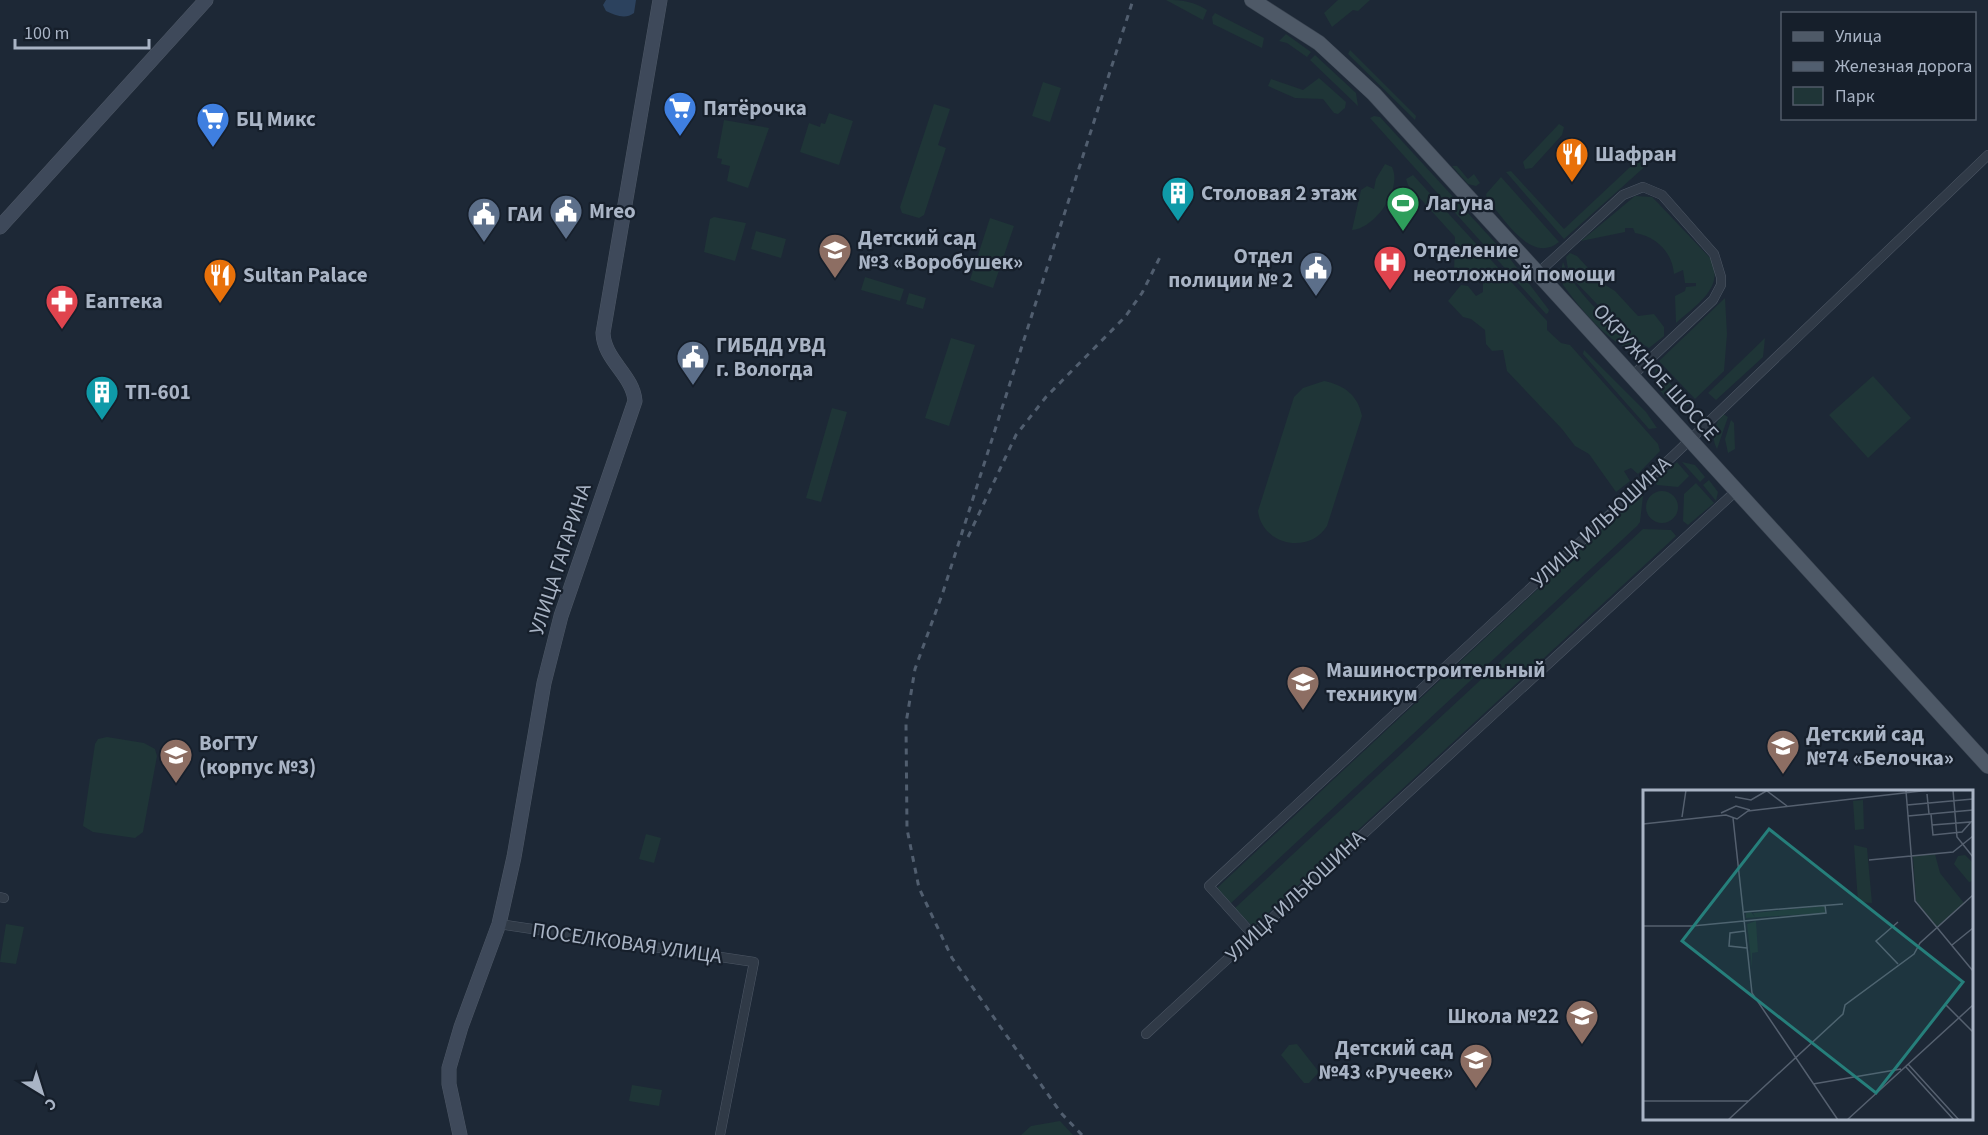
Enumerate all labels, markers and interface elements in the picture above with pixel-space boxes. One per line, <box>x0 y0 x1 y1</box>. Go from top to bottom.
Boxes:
scale bar <box>15 12 148 50</box>
legend <box>1781 12 1976 120</box>
text: 100 m <box>24 21 69 46</box>
text: Улица <box>1835 24 1882 49</box>
text: Железная дорога <box>1835 54 1972 79</box>
text: Парк <box>1835 84 1875 109</box>
supermarket icon: Пятёрочка <box>662 90 698 137</box>
place label: Пятёрочка <box>703 93 807 123</box>
supermarket icon: БЦ Микс <box>195 101 231 148</box>
place label: БЦ Микс <box>236 104 316 134</box>
restaurant icon: Шафран <box>1554 136 1590 183</box>
place label: Шафран <box>1595 139 1677 169</box>
building icon: Столовая 2 этаж <box>1160 175 1196 222</box>
place label: Столовая 2 этаж <box>1201 178 1357 208</box>
sports icon: Лагуна <box>1385 185 1421 232</box>
place label: Лагуна <box>1425 188 1494 218</box>
public building icon: Mreo <box>548 193 584 240</box>
public building icon: ГАИ <box>466 196 502 243</box>
place label: Mreo <box>589 196 636 226</box>
place label: ГАИ <box>507 199 543 229</box>
place label: Детский сад №3 «Воробушек» <box>858 223 1023 277</box>
school or university icon: Детский сад №3 «Воробушек» <box>817 232 853 279</box>
place label: Отделение неотложной помощи <box>1413 235 1616 289</box>
place label: Отдел полиции № 2 <box>1168 241 1293 295</box>
hospital icon: Отделение неотложной помощи <box>1372 244 1408 291</box>
public building icon: Отдел полиции № 2 <box>1298 250 1334 297</box>
restaurant icon: Sultan Palace <box>202 257 238 304</box>
place label: Sultan Palace <box>243 260 368 290</box>
pharmacy icon: Еаптека <box>44 283 80 330</box>
place label: Еаптека <box>85 286 163 316</box>
street label: ОКРУЖНОЕ ШОССЕ <box>1586 297 1726 447</box>
place label: ГИБДД УВД г. Вологда <box>716 330 826 384</box>
public building icon: ГИБДД УВД г. Вологда <box>675 339 711 386</box>
building icon: ТП-601 <box>84 374 120 421</box>
place label: ТП-601 <box>125 377 191 407</box>
street label: УЛИЦА ИЛЬЮШИНА <box>1524 449 1678 595</box>
street label: УЛИЦА ГАГАРИНА <box>521 479 599 639</box>
place label: Машиностроительный техникум <box>1326 655 1546 709</box>
school or university icon: Машиностроительный техникум <box>1285 664 1321 711</box>
place label: Детский сад №74 «Белочка» <box>1806 719 1954 773</box>
place label: ВоГТУ (корпус №3) <box>199 728 316 782</box>
school or university icon: Детский сад №74 «Белочка» <box>1765 728 1801 775</box>
school or university icon: ВоГТУ (корпус №3) <box>158 737 194 784</box>
inset map <box>1643 790 1973 1120</box>
street label: УЛИЦА ИЛЬЮШИНА <box>1218 823 1372 969</box>
street label: ПОСЕЛКОВАЯ УЛИЦА <box>530 915 724 971</box>
school or university icon: Школа №22 <box>1564 998 1600 1045</box>
place label: Школа №22 <box>1447 1001 1559 1031</box>
place label: Детский сад №43 «Ручеек» <box>1318 1033 1454 1087</box>
school or university icon: Детский сад №43 «Ручеек» <box>1458 1042 1494 1089</box>
north arrow <box>12 1063 72 1123</box>
text: С <box>40 1092 61 1116</box>

